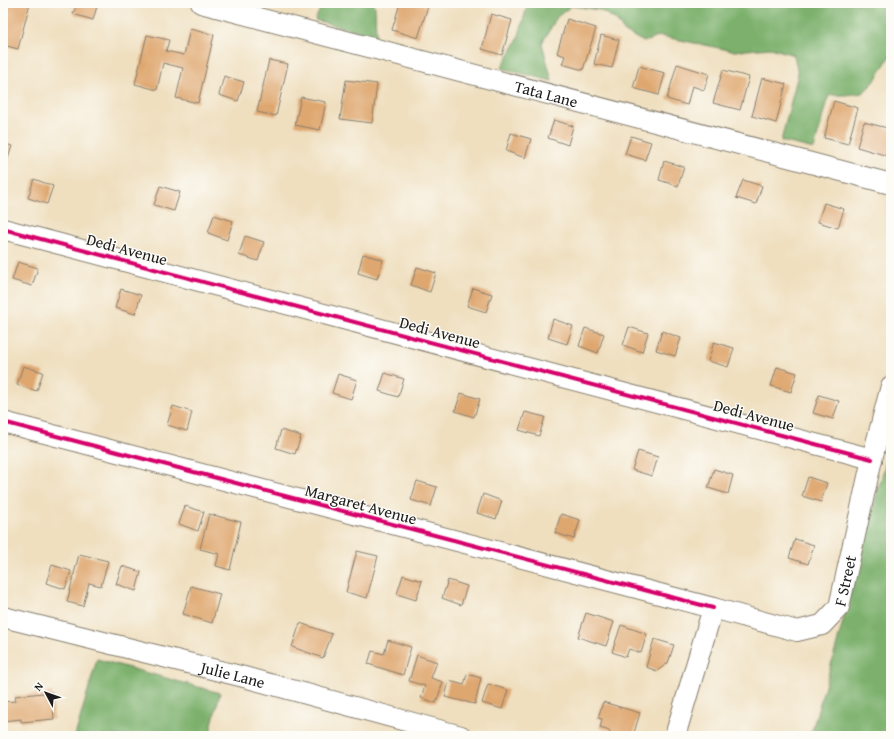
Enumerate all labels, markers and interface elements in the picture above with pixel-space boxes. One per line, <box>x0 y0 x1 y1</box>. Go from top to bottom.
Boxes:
street label: Tata Lane <box>512 74 581 113</box>
street label: Dedi Avenue <box>84 227 170 271</box>
street label: Dedi Avenue <box>397 310 483 354</box>
street label: Dedi Avenue <box>711 393 797 437</box>
street label: Margaret Avenue <box>302 478 420 530</box>
street label: F Street <box>828 552 862 609</box>
street label: Julie Lane <box>196 654 268 694</box>
north arrow <box>26 673 66 713</box>
text: N <box>30 678 47 694</box>

